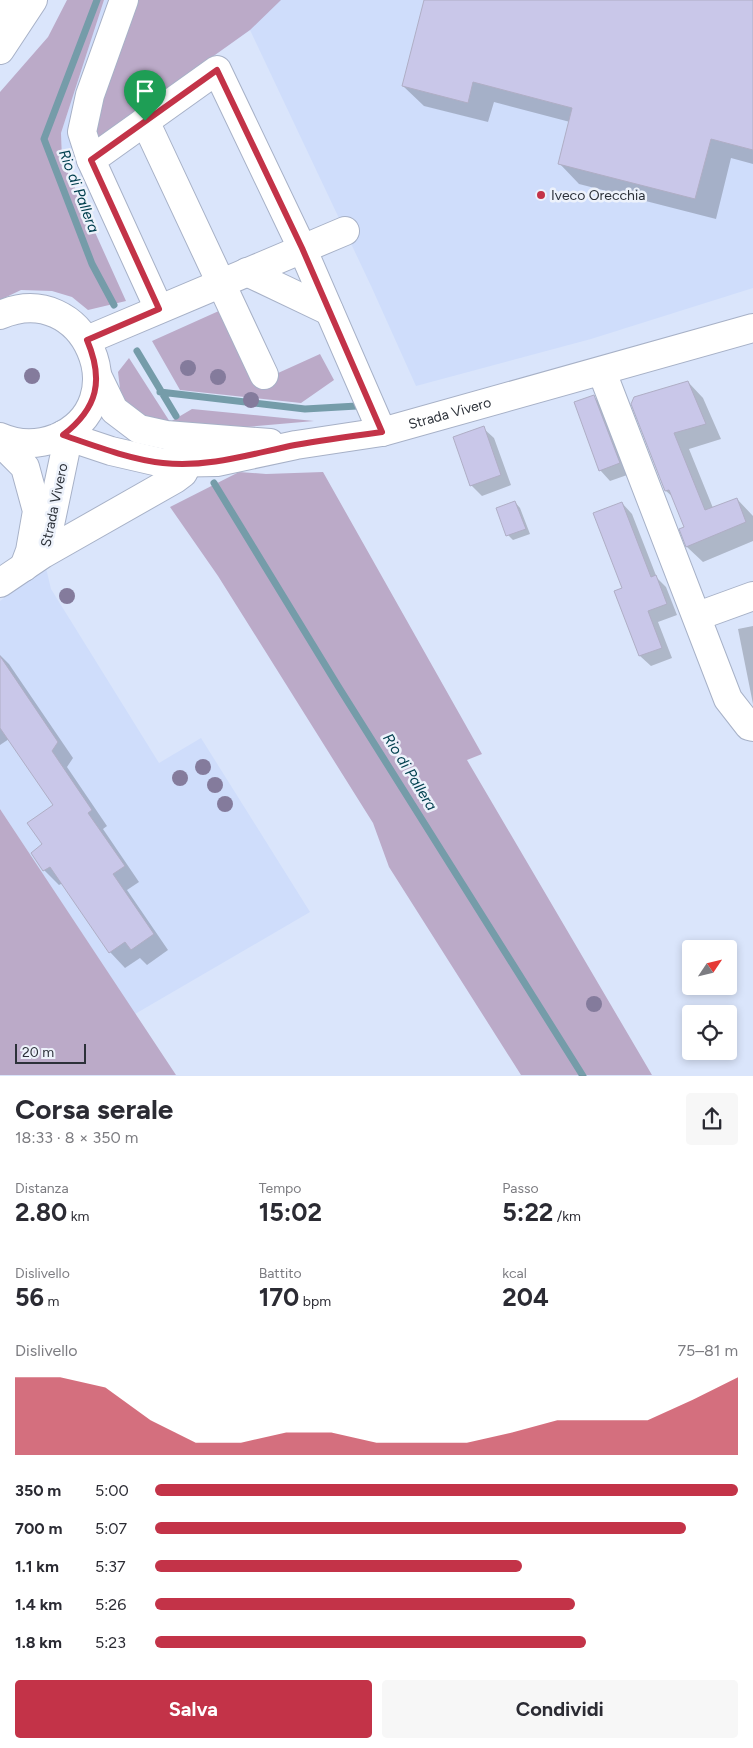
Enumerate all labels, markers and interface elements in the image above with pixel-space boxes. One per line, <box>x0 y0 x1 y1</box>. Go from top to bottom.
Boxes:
pin <box>124 70 166 121</box>
icon: arrive <box>131 77 159 105</box>
water label: Rio di Pallera <box>55 147 103 235</box>
place label: Iveco Orecchia <box>551 187 645 204</box>
marker: Iveco Orecchia <box>535 189 547 201</box>
street label: Strada Vivero <box>406 394 493 433</box>
street label: Strada Vivero <box>37 462 72 549</box>
water label: Rio di Pallera <box>379 730 441 814</box>
north arrow <box>682 940 738 995</box>
map controls <box>682 940 737 1060</box>
button: locate <box>682 1005 737 1060</box>
scale bar <box>15 1040 86 1064</box>
text: 20 m <box>22 1044 54 1061</box>
text: Corsa serale <box>15 1092 173 1126</box>
button: share <box>686 1093 738 1145</box>
text: 18:33 · 8 × 350 m <box>15 1128 138 1147</box>
text: Distanza <box>15 1180 69 1197</box>
text: Tempo <box>259 1180 301 1197</box>
text: Passo <box>502 1180 539 1197</box>
text: 2.80 <box>15 1197 67 1227</box>
text: 15:02 <box>259 1197 322 1227</box>
text: 5:22 <box>502 1197 553 1227</box>
text: km <box>67 1208 89 1225</box>
text: /km <box>553 1208 581 1225</box>
text: Dislivello <box>15 1265 70 1282</box>
text: Battito <box>259 1265 302 1282</box>
text: kcal <box>502 1265 527 1282</box>
text: 56 <box>15 1282 44 1312</box>
text: 170 <box>259 1282 299 1312</box>
text: 204 <box>502 1282 549 1312</box>
text: m <box>44 1293 59 1310</box>
text: bpm <box>299 1293 331 1310</box>
text: Dislivello <box>15 1341 78 1360</box>
text: 75–81 m <box>677 1341 738 1360</box>
text: 350 m <box>15 1481 61 1500</box>
text: 5:00 <box>95 1481 129 1500</box>
text: 700 m <box>15 1519 62 1538</box>
text: 5:07 <box>95 1519 127 1538</box>
text: 1.1 km <box>15 1557 59 1576</box>
text: 5:37 <box>95 1557 126 1576</box>
text: 1.4 km <box>15 1595 62 1614</box>
text: 5:26 <box>95 1595 126 1614</box>
text: 1.8 km <box>15 1633 62 1652</box>
text: 5:23 <box>95 1633 126 1652</box>
button: Salva <box>15 1680 372 1738</box>
button: Condividi <box>382 1680 738 1738</box>

